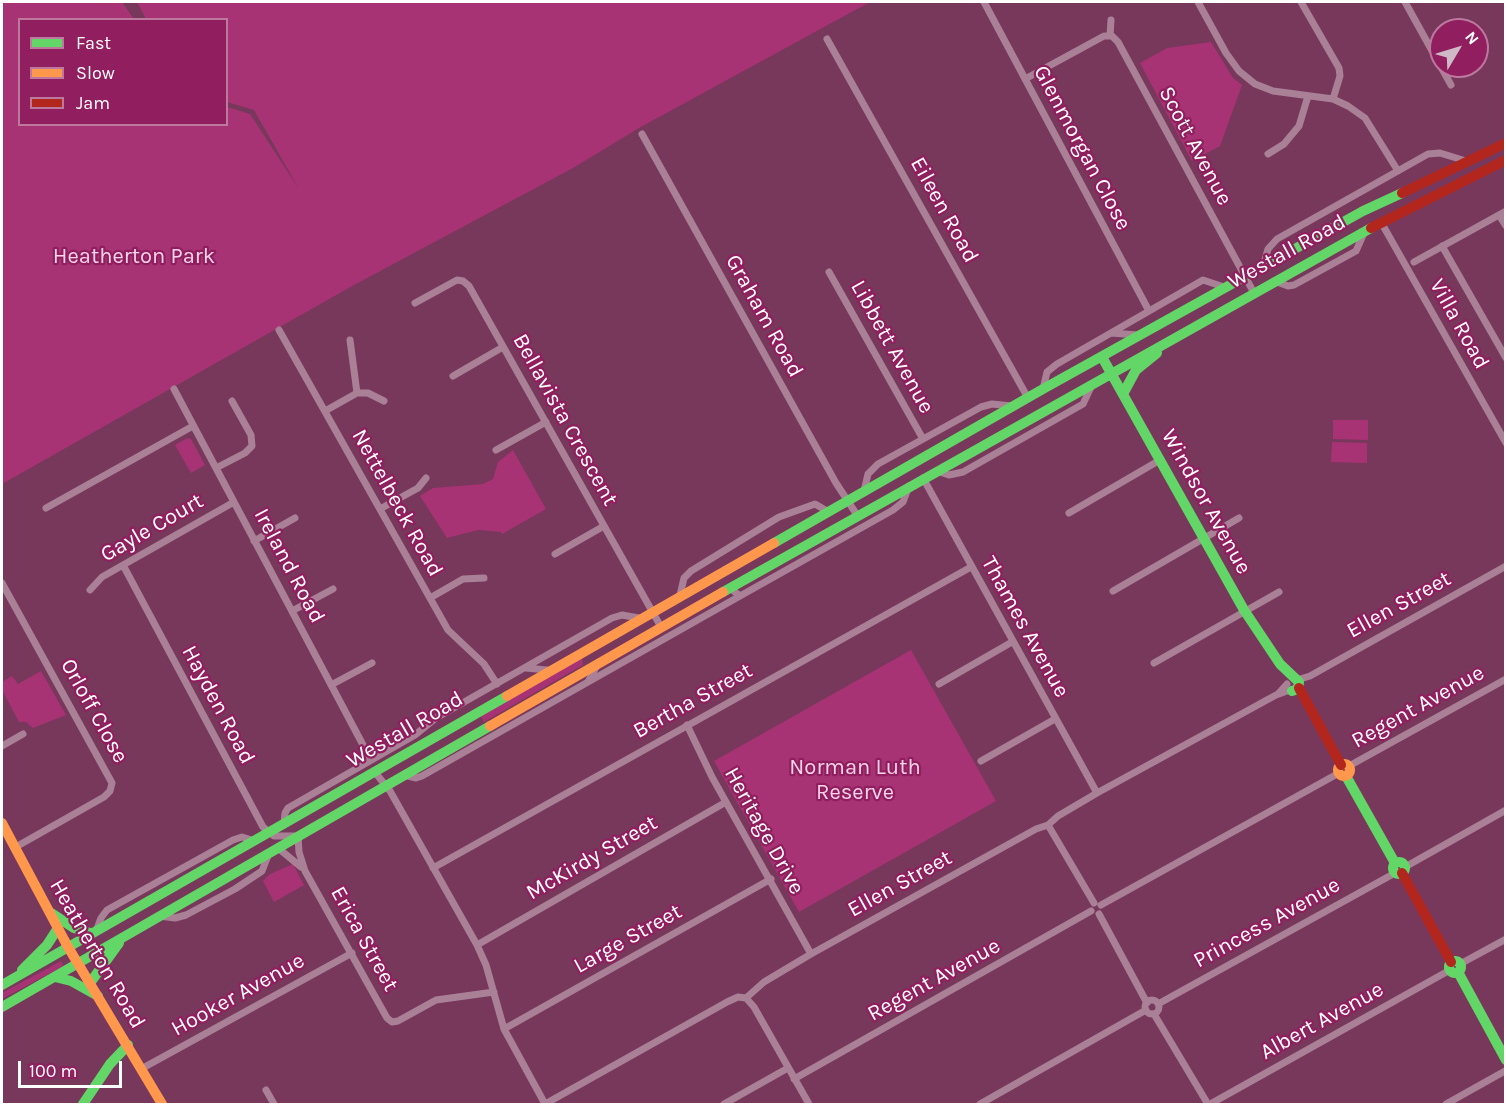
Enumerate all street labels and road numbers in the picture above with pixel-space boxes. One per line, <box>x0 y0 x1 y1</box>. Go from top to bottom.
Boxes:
street label: Glenmorgan Close <box>1027 61 1137 235</box>
street label: Scott Avenue <box>1153 82 1237 210</box>
street label: Eileen Road <box>904 153 984 267</box>
street label: Westall Road <box>1224 209 1350 295</box>
street label: Graham Road <box>719 250 809 382</box>
street label: Villa Road <box>1423 274 1495 374</box>
street label: Libbett Avenue <box>844 276 940 418</box>
street label: Bellavista Crescent <box>507 329 623 511</box>
street label: Nettelbeck Road <box>346 425 448 581</box>
street label: Windsor Avenue <box>1155 425 1257 579</box>
street label: Gayle Court <box>96 488 208 568</box>
street label: Ireland Road <box>248 504 330 628</box>
street label: Thames Avenue <box>975 552 1075 702</box>
street label: Ellen Street <box>1342 566 1456 644</box>
street label: Hayden Road <box>176 641 260 769</box>
street label: Orloff Close <box>55 654 133 768</box>
street label: Bertha Street <box>629 657 757 745</box>
street label: Regent Avenue <box>1347 660 1489 754</box>
street label: Westall Road <box>342 686 468 774</box>
street label: Heritage Drive <box>718 763 810 899</box>
street label: McKirdy Street <box>522 810 662 906</box>
street label: Ellen Street <box>843 845 957 923</box>
street label: Princess Avenue <box>1189 872 1345 974</box>
street label: Heatherton Road <box>43 875 151 1033</box>
street label: Erica Street <box>324 882 404 996</box>
street label: Large Street <box>569 899 687 979</box>
street label: Regent Avenue <box>863 933 1005 1027</box>
street label: Hooker Avenue <box>167 948 309 1042</box>
street label: Albert Avenue <box>1256 976 1388 1066</box>

